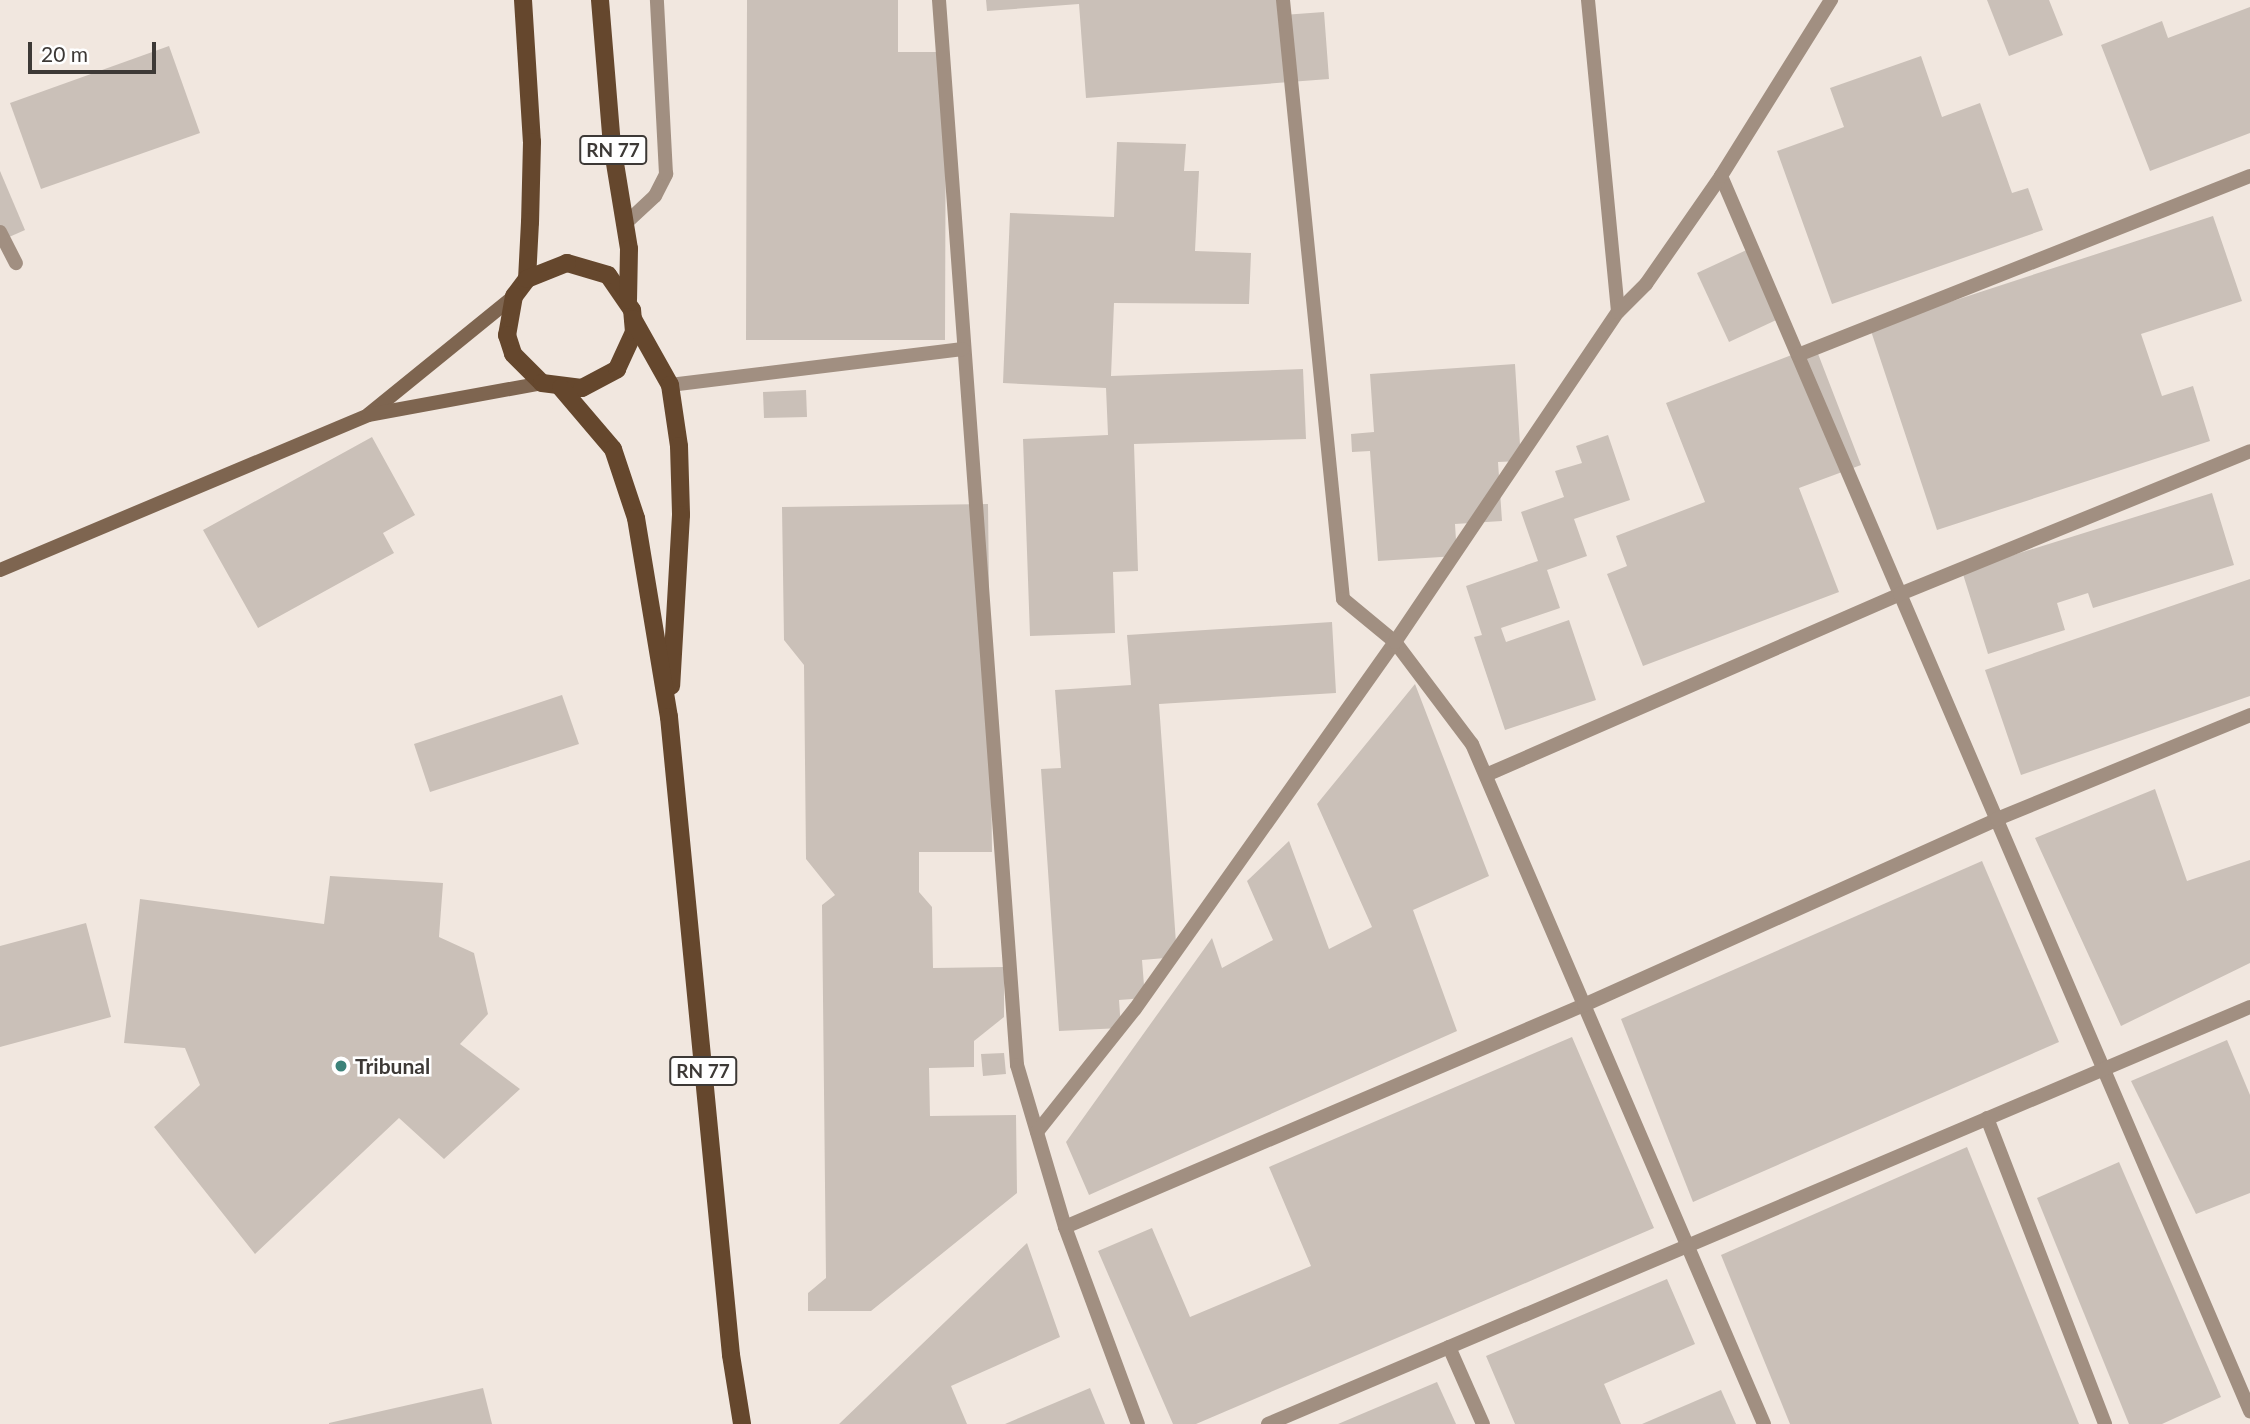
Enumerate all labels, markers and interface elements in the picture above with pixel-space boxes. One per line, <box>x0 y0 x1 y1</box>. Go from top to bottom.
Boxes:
scale bar <box>32 28 159 72</box>
text: 20 m <box>41 41 88 66</box>
road number: RN 77 <box>578 134 648 166</box>
place label: Tribunal <box>355 1053 430 1079</box>
road number: RN 77 <box>668 1056 738 1086</box>
marker: Tribunal <box>333 1058 349 1074</box>

